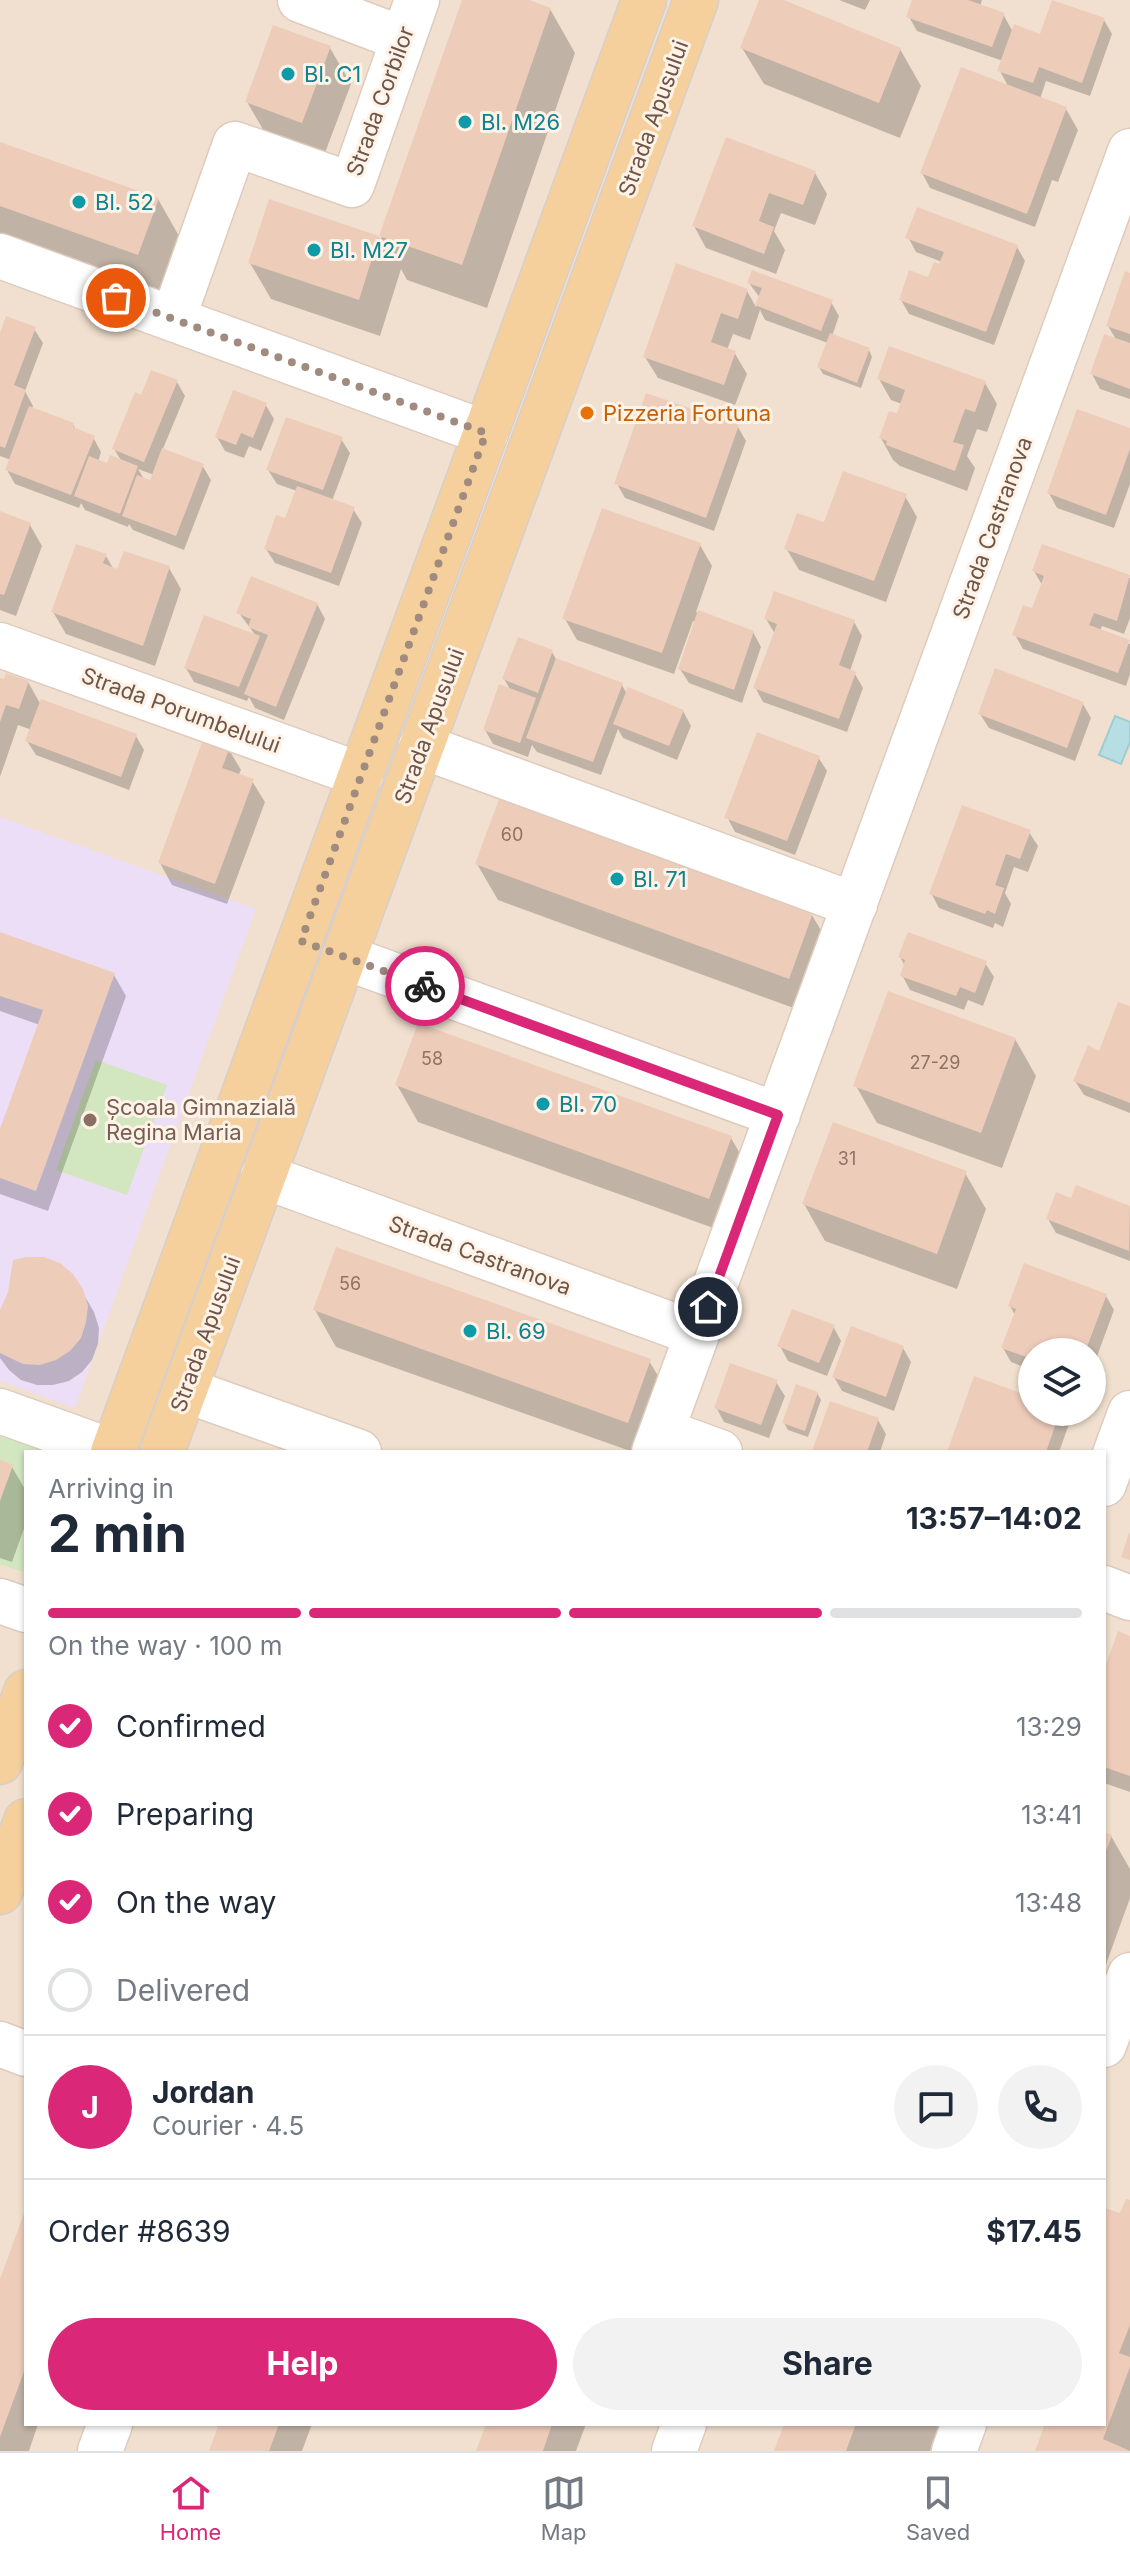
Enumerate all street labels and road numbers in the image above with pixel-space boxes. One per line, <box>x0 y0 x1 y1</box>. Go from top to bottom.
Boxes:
street label: Strada Corbilor <box>341 23 419 179</box>
street label: Strada Apusului <box>613 37 693 199</box>
street label: Strada Castranova <box>947 433 1037 623</box>
street label: Strada Apusului <box>389 645 469 807</box>
street label: Strada Porumbelului <box>78 662 284 758</box>
street label: Strada Castranova <box>385 1210 575 1300</box>
street label: Strada Apusului <box>165 1253 245 1415</box>

